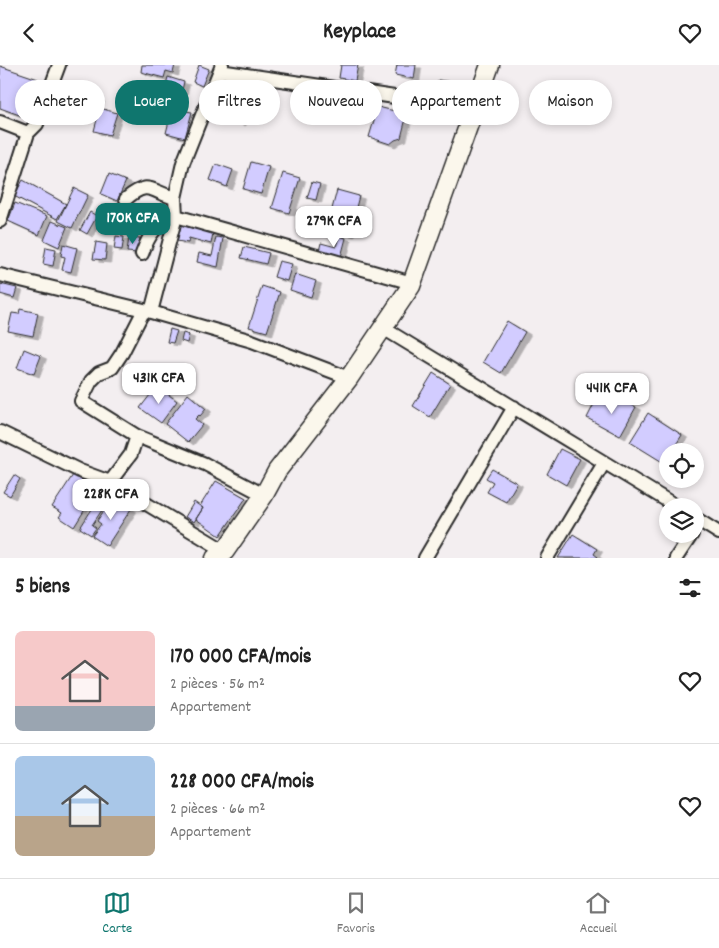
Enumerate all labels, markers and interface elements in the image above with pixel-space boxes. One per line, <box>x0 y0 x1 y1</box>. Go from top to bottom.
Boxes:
text: Keyplace <box>323 17 396 48</box>
icon: back <box>15 19 43 47</box>
icon: heart <box>676 19 704 47</box>
chip: Acheter <box>15 80 105 125</box>
chip: Louer <box>115 80 189 125</box>
chip: Filtres <box>199 80 280 125</box>
chip: Nouveau <box>290 80 382 125</box>
chip: Appartement <box>392 80 519 125</box>
chip: Maison <box>529 80 612 125</box>
pin: 170K CFA <box>81 203 185 245</box>
pin: 279K CFA <box>282 205 386 248</box>
text: 170K CFA <box>106 207 160 230</box>
text: 279K CFA <box>306 210 362 233</box>
pin: 431K CFA <box>107 363 211 405</box>
text: 431K CFA <box>133 367 185 390</box>
pin: 441K CFA <box>560 373 664 415</box>
text: 441K CFA <box>586 377 638 400</box>
map controls <box>659 443 704 543</box>
button: locate <box>659 443 704 488</box>
pin: 228K CFA <box>59 479 163 521</box>
text: 228K CFA <box>83 483 139 506</box>
button: layers <box>659 498 704 543</box>
text: 5 biens <box>15 573 70 603</box>
icon: filters <box>676 574 704 602</box>
text: 170 000 CFA/mois <box>170 643 312 673</box>
icon: home <box>55 651 115 711</box>
icon: heart <box>676 667 704 695</box>
text: 2 pièces · 56 m² <box>170 673 265 696</box>
text: Appartement <box>170 696 251 719</box>
text: 228 000 CFA/mois <box>170 768 314 798</box>
icon: home <box>55 776 115 836</box>
icon: heart <box>676 792 704 820</box>
text: 2 pièces · 66 m² <box>170 798 265 821</box>
text: Appartement <box>170 821 251 844</box>
tab: Carte <box>102 889 132 939</box>
tab: Favoris <box>337 889 375 939</box>
tab: Accueil <box>580 889 617 939</box>

